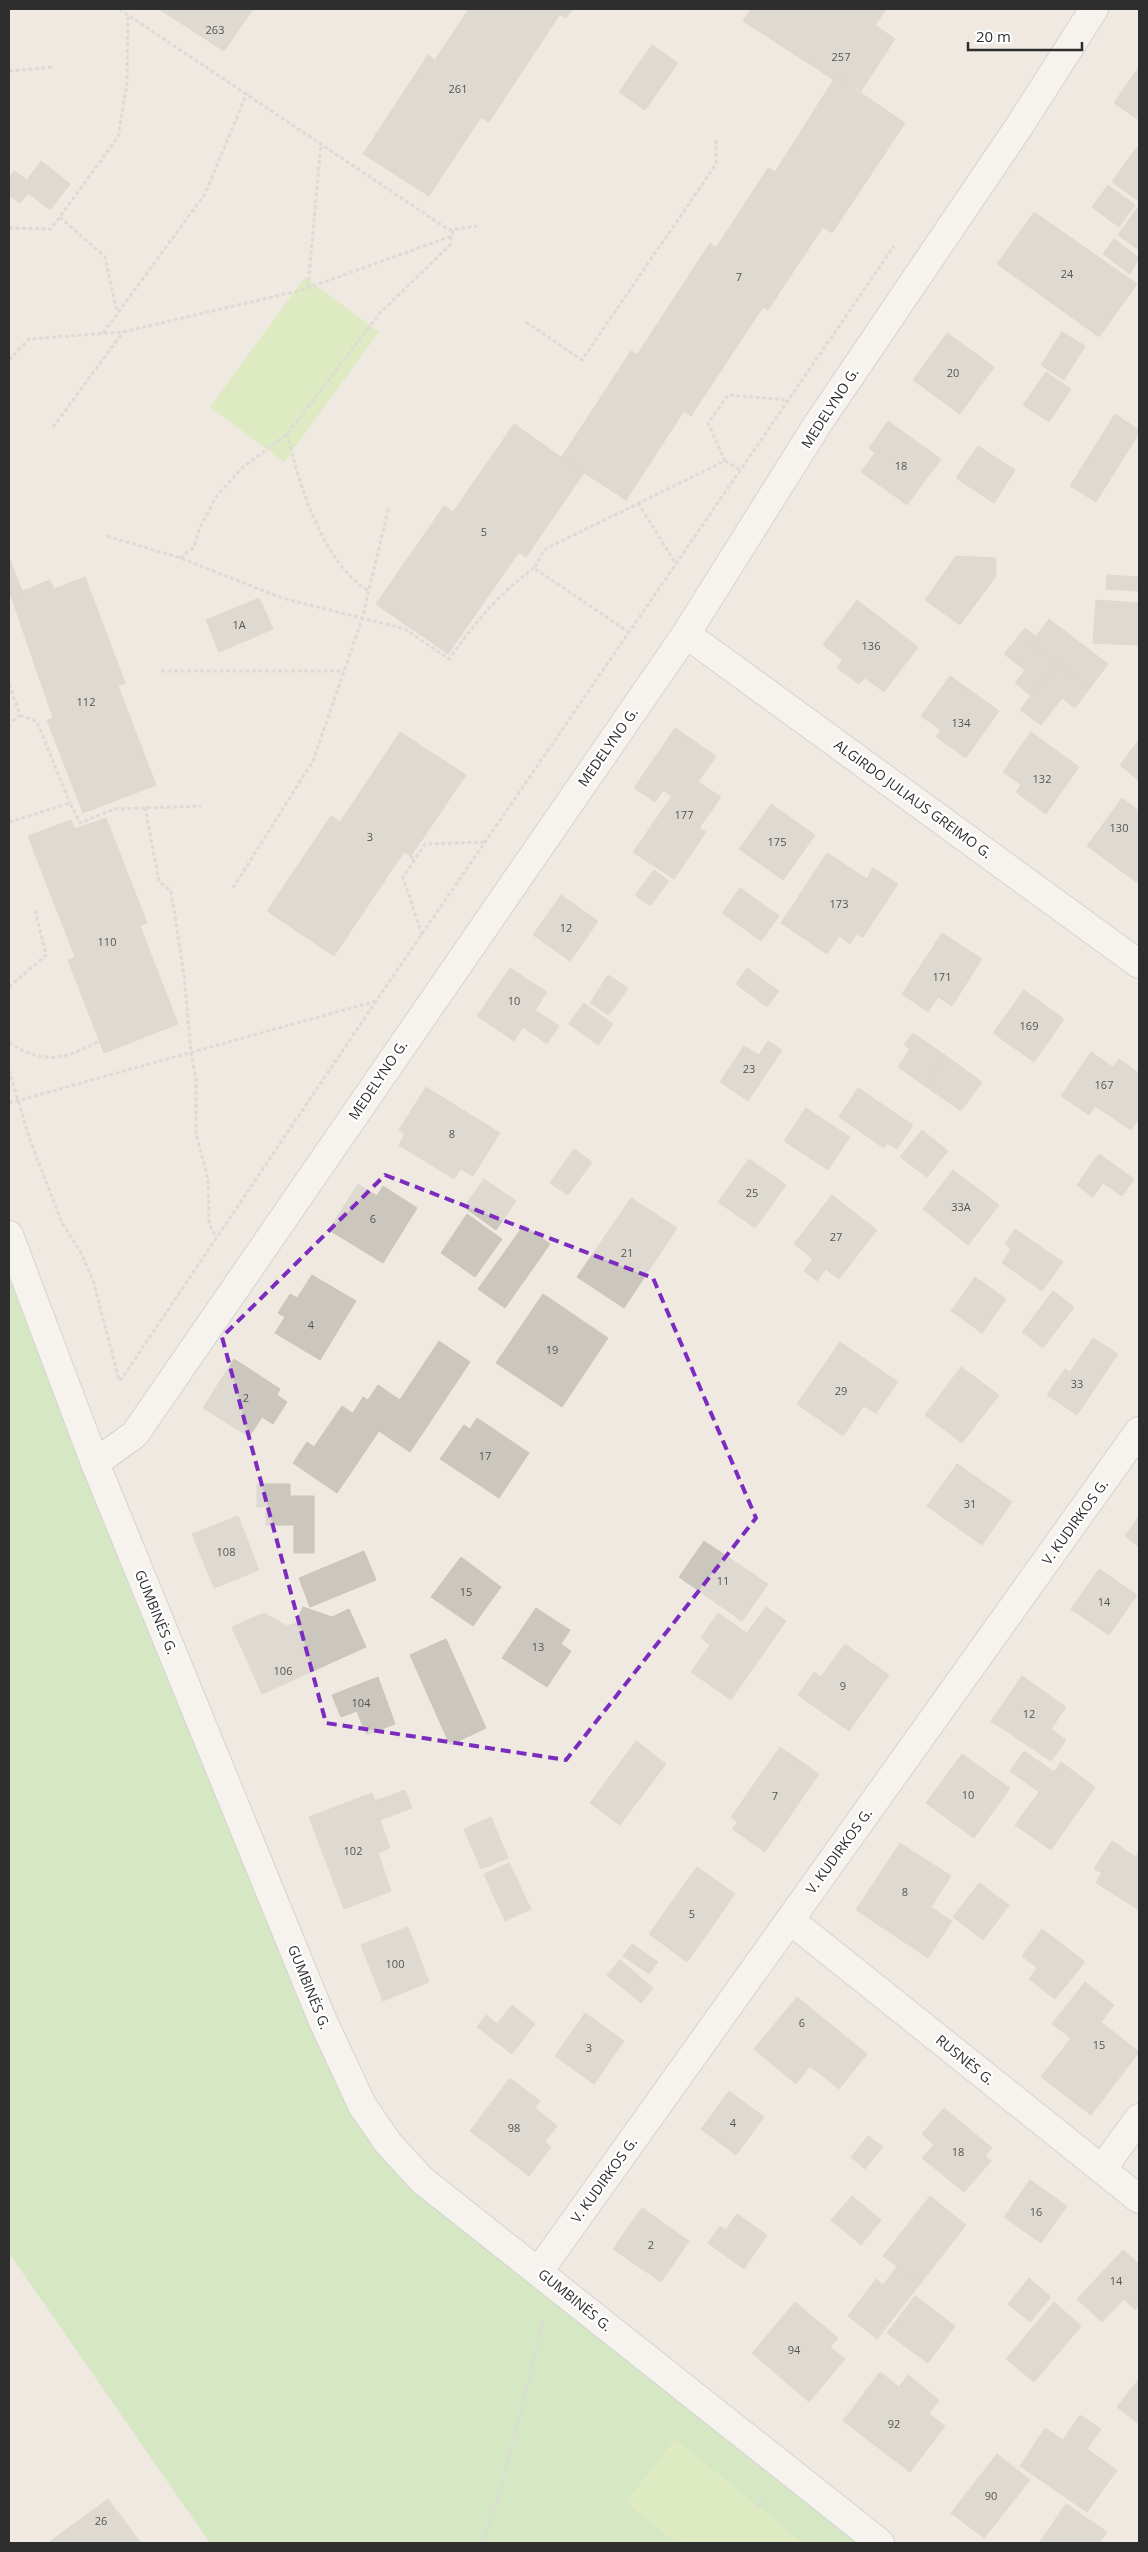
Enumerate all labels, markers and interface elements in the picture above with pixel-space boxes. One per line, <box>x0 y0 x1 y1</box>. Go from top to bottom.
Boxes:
scale bar <box>968 20 1082 52</box>
house number: 263 <box>206 22 224 37</box>
text: 20 m <box>976 26 1011 46</box>
house number: 257 <box>832 49 850 64</box>
house number: 261 <box>449 81 467 96</box>
house number: 24 <box>1061 266 1074 281</box>
house number: 7 <box>736 269 742 284</box>
street label: MEDELYNO G. <box>796 364 863 452</box>
house number: 20 <box>947 365 959 380</box>
house number: 18 <box>895 458 907 473</box>
house number: 5 <box>481 524 487 539</box>
house number: 1A <box>232 617 246 632</box>
house number: 136 <box>862 638 880 653</box>
house number: 112 <box>77 694 95 709</box>
street label: MEDELYNO G. <box>573 703 642 790</box>
house number: 134 <box>952 715 971 730</box>
street label: ALGIRDO JULIAUS GREIMO G. <box>831 735 996 862</box>
house number: 132 <box>1033 771 1051 786</box>
house number: 177 <box>675 807 693 822</box>
house number: 130 <box>1110 820 1128 835</box>
house number: 3 <box>367 829 373 844</box>
house number: 175 <box>768 834 786 849</box>
house number: 173 <box>830 896 848 911</box>
house number: 12 <box>560 920 572 935</box>
house number: 110 <box>98 934 116 949</box>
house number: 171 <box>933 969 951 984</box>
house number: 10 <box>508 993 520 1008</box>
house number: 169 <box>1020 1018 1038 1033</box>
street label: MEDELYNO G. <box>344 1036 411 1123</box>
house number: 23 <box>743 1061 755 1076</box>
house number: 167 <box>1095 1077 1113 1092</box>
house number: 8 <box>449 1126 455 1141</box>
house number: 25 <box>746 1185 758 1200</box>
house number: 33A <box>951 1199 971 1214</box>
house number: 6 <box>370 1211 376 1226</box>
house number: 27 <box>830 1229 842 1244</box>
house number: 21 <box>621 1245 633 1260</box>
house number: 4 <box>308 1317 315 1332</box>
house number: 19 <box>546 1342 558 1357</box>
house number: 33 <box>1071 1376 1083 1391</box>
house number: 29 <box>835 1383 847 1398</box>
house number: 2 <box>243 1390 249 1405</box>
house number: 17 <box>479 1448 491 1463</box>
street label: V. KUDIRKOS G. <box>1037 1475 1112 1568</box>
house number: 31 <box>964 1496 976 1511</box>
house number: 108 <box>217 1544 235 1559</box>
street label: GUMBINĖS G. <box>131 1567 182 1657</box>
house number: 11 <box>717 1573 729 1588</box>
house number: 15 <box>460 1584 472 1599</box>
house number: 14 <box>1098 1594 1111 1609</box>
house number: 13 <box>532 1639 544 1654</box>
house number: 106 <box>274 1663 292 1678</box>
house number: 9 <box>840 1678 846 1693</box>
house number: 104 <box>352 1695 371 1710</box>
house number: 12 <box>1023 1706 1035 1721</box>
house number: 10 <box>962 1787 974 1802</box>
house number: 7 <box>772 1788 778 1803</box>
street label: V. KUDIRKOS G. <box>801 1804 876 1897</box>
house number: 102 <box>344 1843 362 1858</box>
house number: 8 <box>902 1884 908 1899</box>
house number: 5 <box>689 1906 695 1921</box>
street label: GUMBINĖS G. <box>284 1942 335 2032</box>
house number: 100 <box>386 1956 404 1971</box>
house number: 6 <box>799 2015 805 2030</box>
street label: RUSNĖS G. <box>932 2030 998 2089</box>
house number: 15 <box>1093 2037 1105 2052</box>
house number: 3 <box>586 2040 592 2055</box>
house number: 4 <box>730 2115 737 2130</box>
house number: 98 <box>508 2120 520 2135</box>
street label: V. KUDIRKOS G. <box>566 2133 641 2226</box>
house number: 18 <box>952 2144 964 2159</box>
house number: 16 <box>1030 2204 1042 2219</box>
house number: 2 <box>648 2237 654 2252</box>
street label: GUMBINĖS G. <box>535 2264 616 2335</box>
house number: 14 <box>1110 2273 1123 2288</box>
house number: 94 <box>788 2342 801 2357</box>
house number: 92 <box>888 2416 900 2431</box>
house number: 90 <box>985 2488 997 2503</box>
house number: 26 <box>95 2513 107 2528</box>

